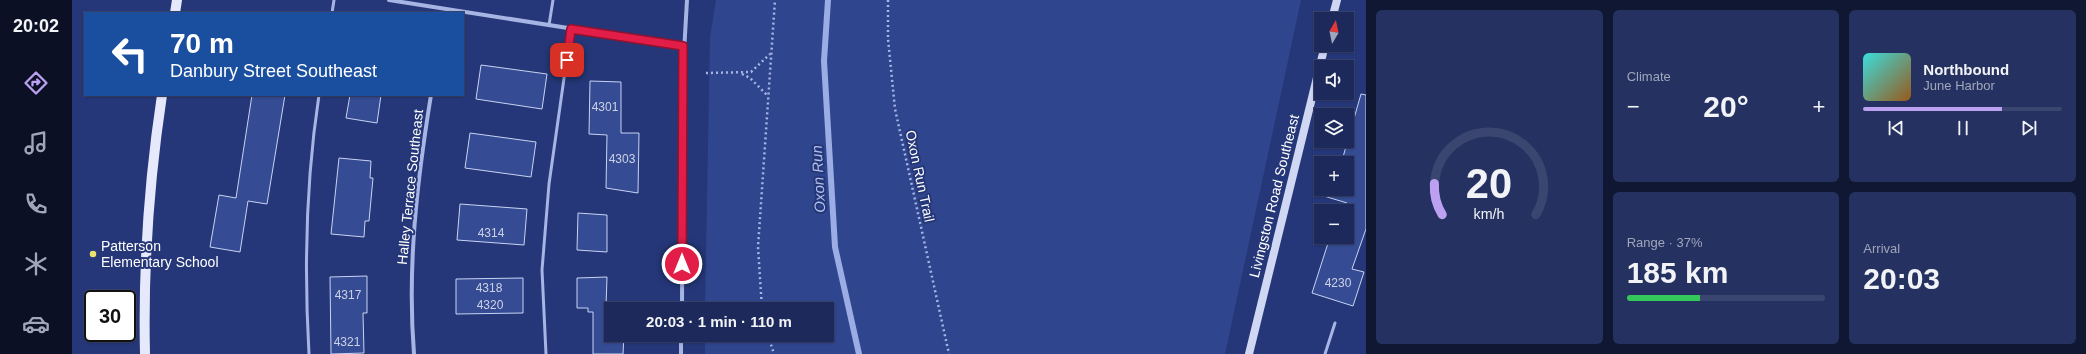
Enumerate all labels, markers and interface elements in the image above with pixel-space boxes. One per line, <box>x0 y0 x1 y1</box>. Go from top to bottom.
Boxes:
north arrow <box>1314 12 1354 52</box>
map controls <box>1314 12 1354 244</box>
text: 20:02 <box>13 16 59 36</box>
icon: left <box>104 28 156 80</box>
text: 70 m <box>170 28 234 59</box>
pin <box>550 43 584 77</box>
icon: arrive <box>556 49 578 71</box>
button: sound <box>1314 60 1354 100</box>
text: Danbury Street Southeast <box>170 61 377 81</box>
text: Northbound <box>1923 61 2009 78</box>
icon: directions <box>22 69 50 97</box>
text: Climate <box>1627 69 1671 84</box>
text: June Harbor <box>1923 78 1995 93</box>
text: 20° <box>1703 90 1749 123</box>
text: − <box>1627 94 1640 119</box>
text: + <box>1812 94 1825 119</box>
house number: 4301 <box>592 100 619 114</box>
street label: Halley Terrace Southeast <box>394 108 426 265</box>
button: layers <box>1314 108 1354 148</box>
street label: Livingston Road Southeast <box>1246 113 1302 279</box>
icon: previous <box>1885 117 1907 139</box>
icon: pause <box>1952 117 1974 139</box>
icon: next <box>2018 117 2040 139</box>
icon: music <box>22 129 50 157</box>
street label: Oxon Run Trail <box>902 129 938 223</box>
water label: Oxon Run <box>808 145 828 213</box>
house number: 4303 <box>609 152 636 166</box>
button: + <box>1314 156 1354 196</box>
text: 20 <box>1466 160 1512 207</box>
icon: phone <box>22 190 50 218</box>
button: − <box>1314 204 1354 244</box>
text: km/h <box>1474 206 1505 222</box>
house number: 4314 <box>478 226 505 240</box>
text: Range · 37% <box>1627 235 1703 250</box>
place label: Patterson Elementary School <box>101 238 219 270</box>
text: Arrival <box>1863 241 1900 256</box>
position arrow <box>661 243 703 285</box>
marker: Patterson Elementary School <box>88 249 98 259</box>
icon: climate <box>22 250 50 278</box>
text: 185 km <box>1627 256 1728 289</box>
text: 20:03 <box>1863 262 1940 295</box>
house number: 4230 <box>1325 276 1352 290</box>
house number: 4318 <box>476 281 503 295</box>
house number: 4317 <box>335 288 362 302</box>
speed limit sign: 30 <box>84 290 136 342</box>
house number: 4320 <box>477 298 504 312</box>
icon: car <box>22 310 50 338</box>
text: 20:03 · 1 min · 110 m <box>646 313 792 330</box>
house number: 4321 <box>334 335 361 349</box>

